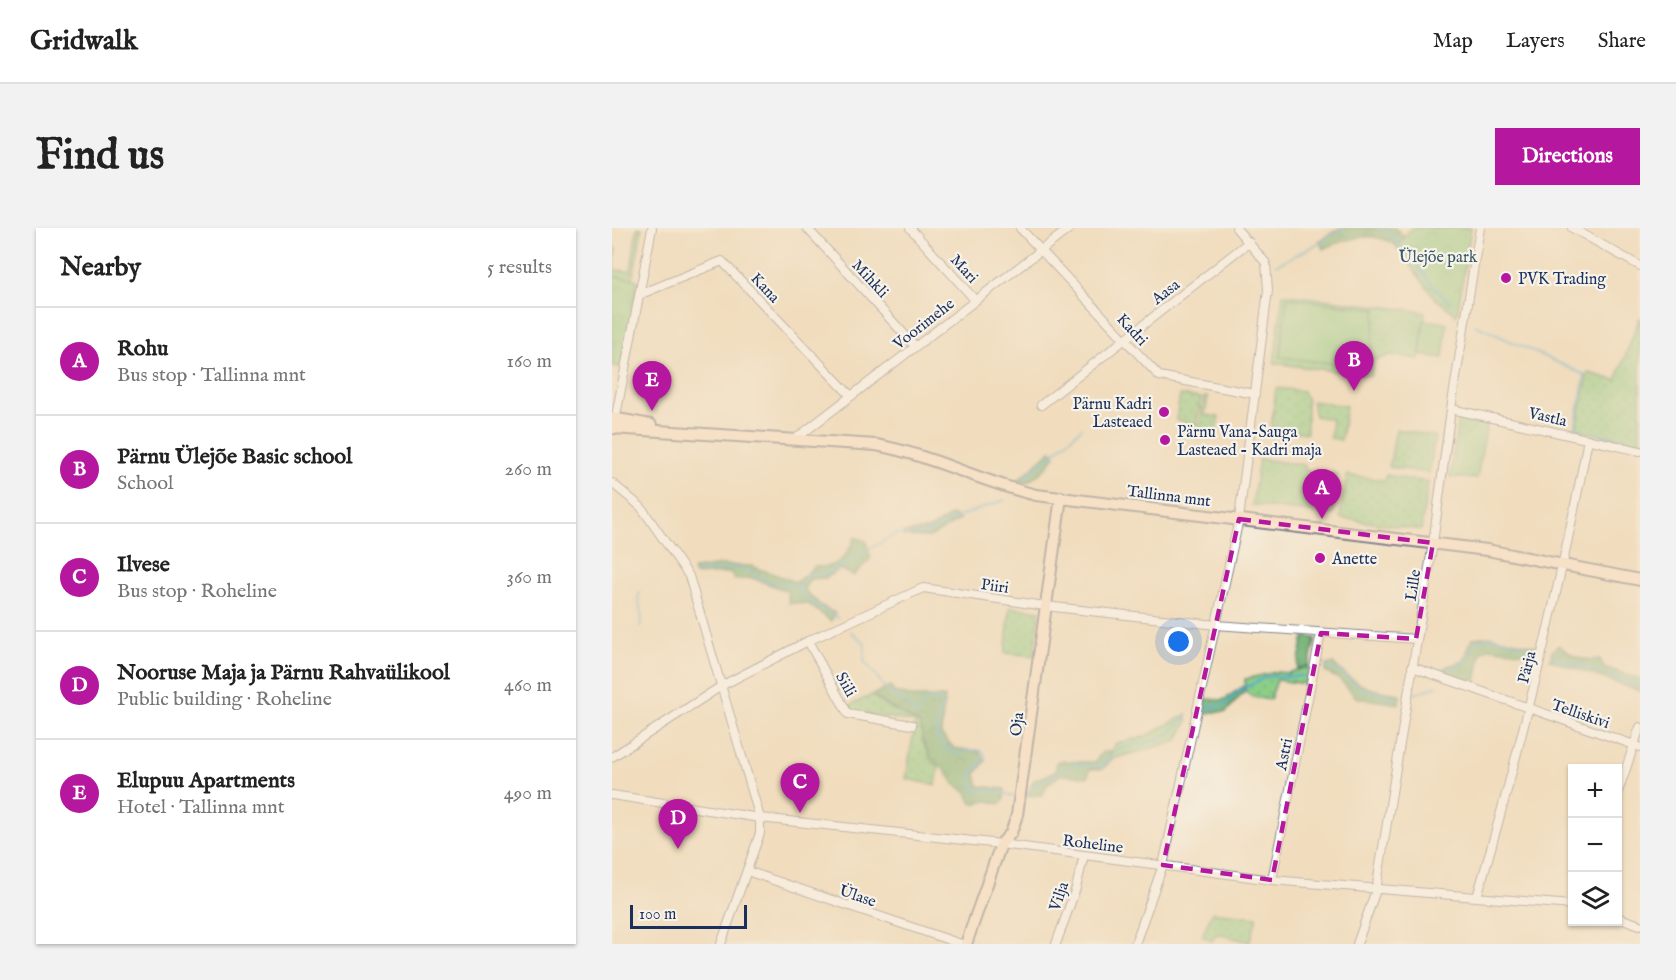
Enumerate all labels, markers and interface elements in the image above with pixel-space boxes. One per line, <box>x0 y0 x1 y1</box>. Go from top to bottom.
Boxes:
text: Gridwalk <box>30 24 138 59</box>
text: Map <box>1433 28 1473 55</box>
text: Layers <box>1506 28 1565 55</box>
text: Share <box>1598 28 1646 55</box>
button: Directions <box>1495 128 1640 185</box>
text: Find us <box>36 130 164 183</box>
park label: Ülejõe park <box>1399 247 1478 268</box>
text: Nearby <box>60 251 141 284</box>
street label: Mari <box>945 251 982 288</box>
text: 5 results <box>487 255 552 280</box>
street label: Mihkli <box>847 256 892 303</box>
street label: Kana <box>746 269 783 308</box>
place label: PVK Trading <box>1518 270 1606 290</box>
marker: PVK Trading <box>1499 271 1513 285</box>
street label: Aasa <box>1147 275 1184 310</box>
street label: Voorimehe <box>889 294 959 355</box>
street label: Kadri <box>1112 310 1152 351</box>
text: Rohu <box>117 335 168 363</box>
pin: B <box>1334 342 1374 391</box>
text: A <box>73 349 86 374</box>
text: 160 m <box>506 349 552 374</box>
pin: E <box>632 362 672 411</box>
text: Bus stop · Tallinna mnt <box>117 363 306 388</box>
place label: Pärnu Kadri Lasteaed <box>1073 395 1152 433</box>
street label: Vastla <box>1525 404 1569 432</box>
marker: Pärnu Kadri Lasteaed <box>1157 405 1171 419</box>
place label: Pärnu Vana-Sauga Lasteaed - Kadri maja <box>1177 423 1322 461</box>
marker: Pärnu Vana-Sauga Lasteaed - Kadri maja <box>1158 433 1172 447</box>
text: Pärnu Ülejõe Basic school <box>117 443 352 471</box>
text: B <box>73 457 86 482</box>
text: 260 m <box>505 457 552 482</box>
pin: A <box>1302 470 1342 519</box>
text: School <box>117 471 173 496</box>
street label: Tallinna mnt <box>1126 482 1212 512</box>
place label: Anette <box>1331 550 1377 570</box>
text: Ilvese <box>117 551 170 579</box>
marker: Anette <box>1313 551 1327 565</box>
text: C <box>72 565 87 590</box>
text: 360 m <box>506 565 552 590</box>
street label: Lille <box>1402 568 1426 603</box>
street label: Piiri <box>979 575 1010 599</box>
text: Bus stop · Roheline <box>117 579 277 604</box>
your location <box>1164 627 1193 656</box>
street label: Pärja <box>1514 649 1542 686</box>
text: Nooruse Maja ja Pärnu Rahvaülikool <box>117 659 450 687</box>
street label: Siili <box>830 669 860 701</box>
text: D <box>71 673 88 698</box>
text: 460 m <box>504 673 552 698</box>
text: Public building · Roheline <box>117 687 332 712</box>
street label: Telliskivi <box>1549 696 1612 734</box>
street label: Oja <box>1007 711 1029 737</box>
street label: Astri <box>1272 737 1298 773</box>
pin: C <box>780 764 819 813</box>
map controls <box>1568 764 1622 926</box>
button: + <box>1568 764 1622 818</box>
text: Elupuu Apartments <box>117 767 295 795</box>
text: E <box>73 781 86 806</box>
text: 490 m <box>504 781 552 806</box>
text: Hotel · Tallinna mnt <box>117 795 285 820</box>
pin: D <box>658 800 698 849</box>
button: − <box>1568 818 1622 872</box>
street label: Roheline <box>1061 831 1124 859</box>
button: layers <box>1568 872 1622 926</box>
street label: Vilja <box>1045 879 1074 915</box>
street label: Ülase <box>836 880 879 913</box>
scale bar <box>630 902 747 930</box>
text: 100 m <box>639 905 676 925</box>

